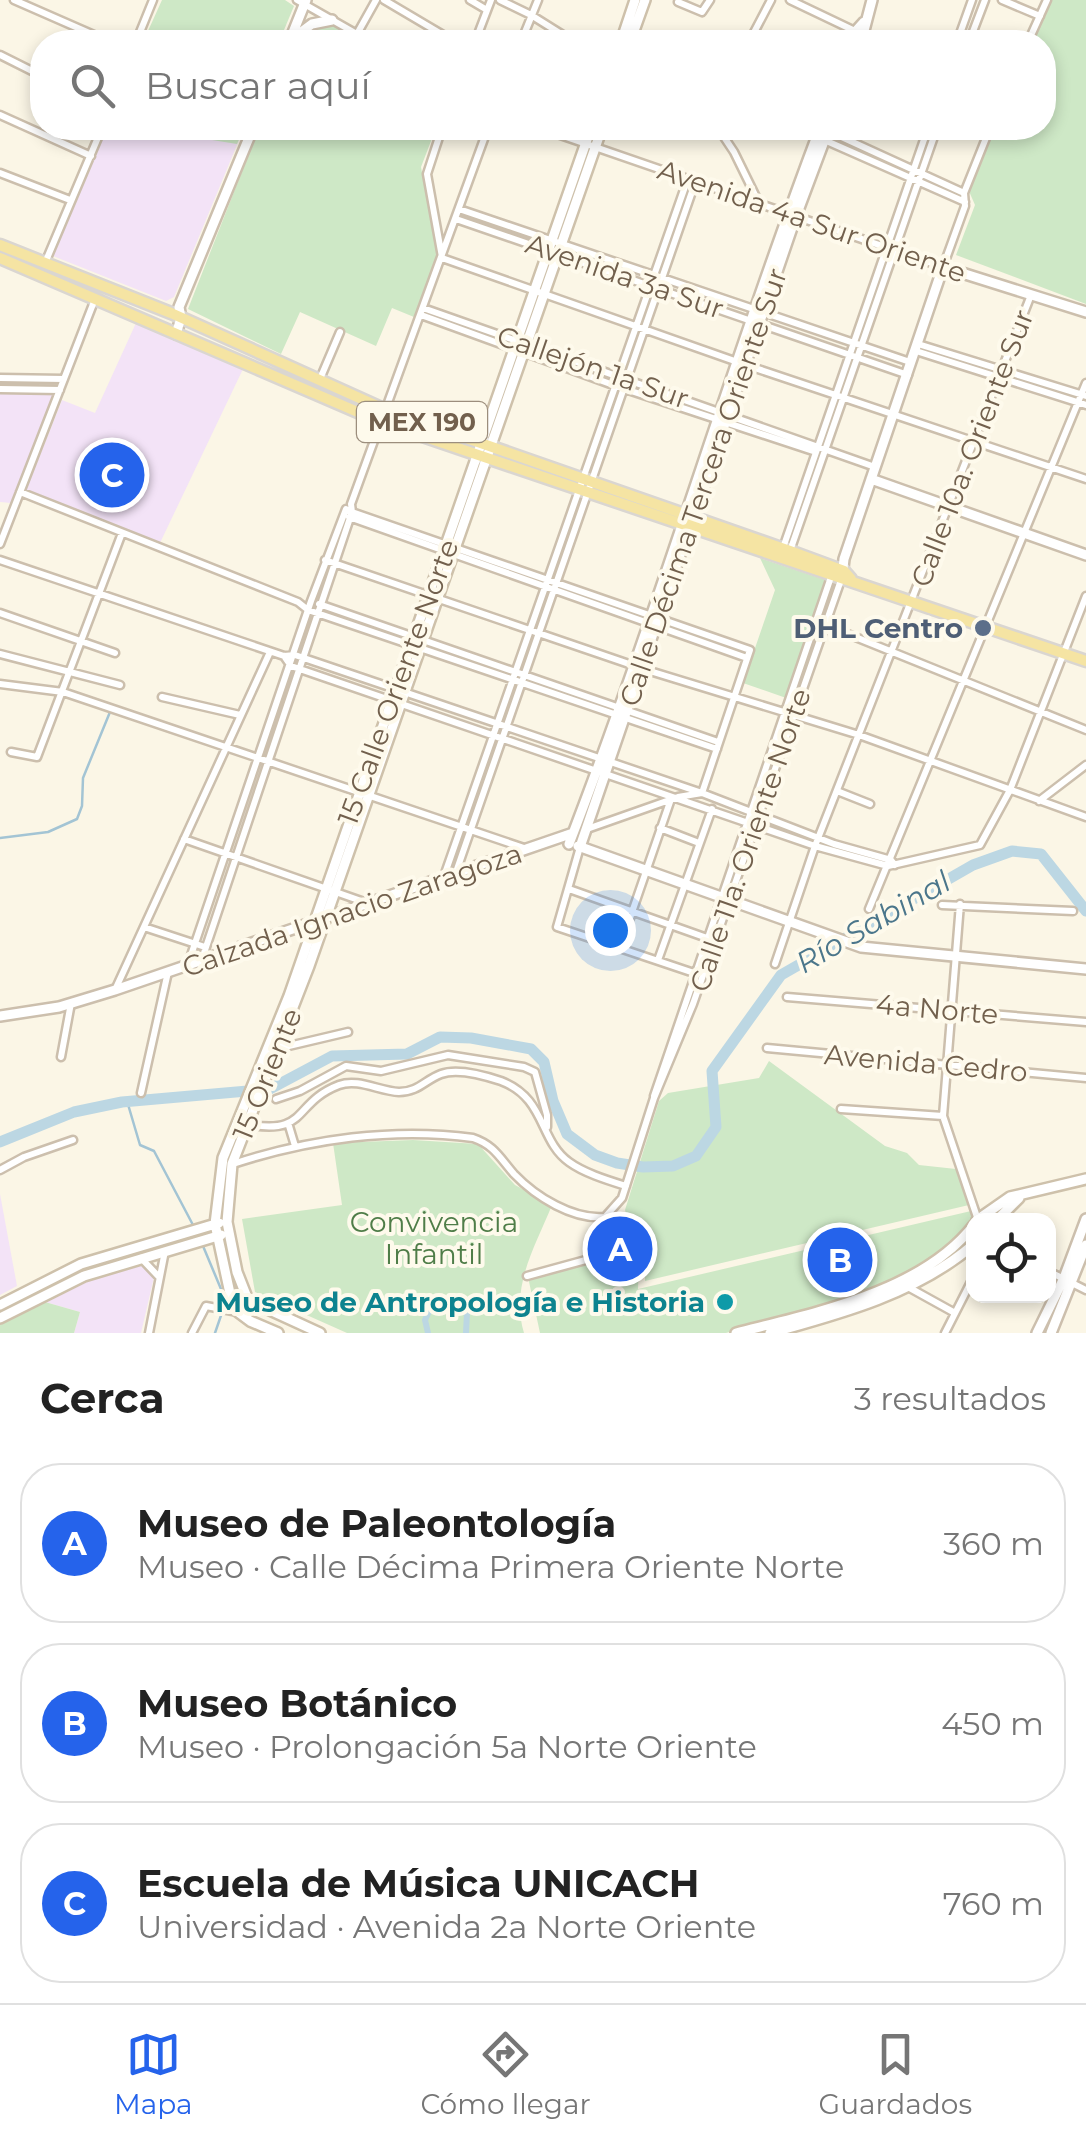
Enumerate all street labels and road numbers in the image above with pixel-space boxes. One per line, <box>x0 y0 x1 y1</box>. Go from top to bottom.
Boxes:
street label: Avenida 4a Sur Oriente <box>653 152 971 290</box>
street label: Avenida 3a Sur <box>521 226 729 326</box>
street label: Calle Décima Tercera Oriente Sur <box>612 263 794 711</box>
street label: Calle 10a. Oriente Sur <box>903 305 1041 591</box>
street label: Callejón 1a Sur <box>493 318 693 416</box>
road number: MEX 190 <box>357 402 487 442</box>
street label: 15 Calle Oriente Norte <box>330 535 466 829</box>
street label: Calle 11a. Oriente Norte <box>682 684 818 996</box>
street label: Calzada Ignacio Zaragoza <box>178 836 526 984</box>
street label: 4a Norte <box>874 987 1000 1031</box>
street label: 15 Oriente <box>225 1003 309 1145</box>
street label: Avenida Cedro <box>823 1037 1029 1089</box>

